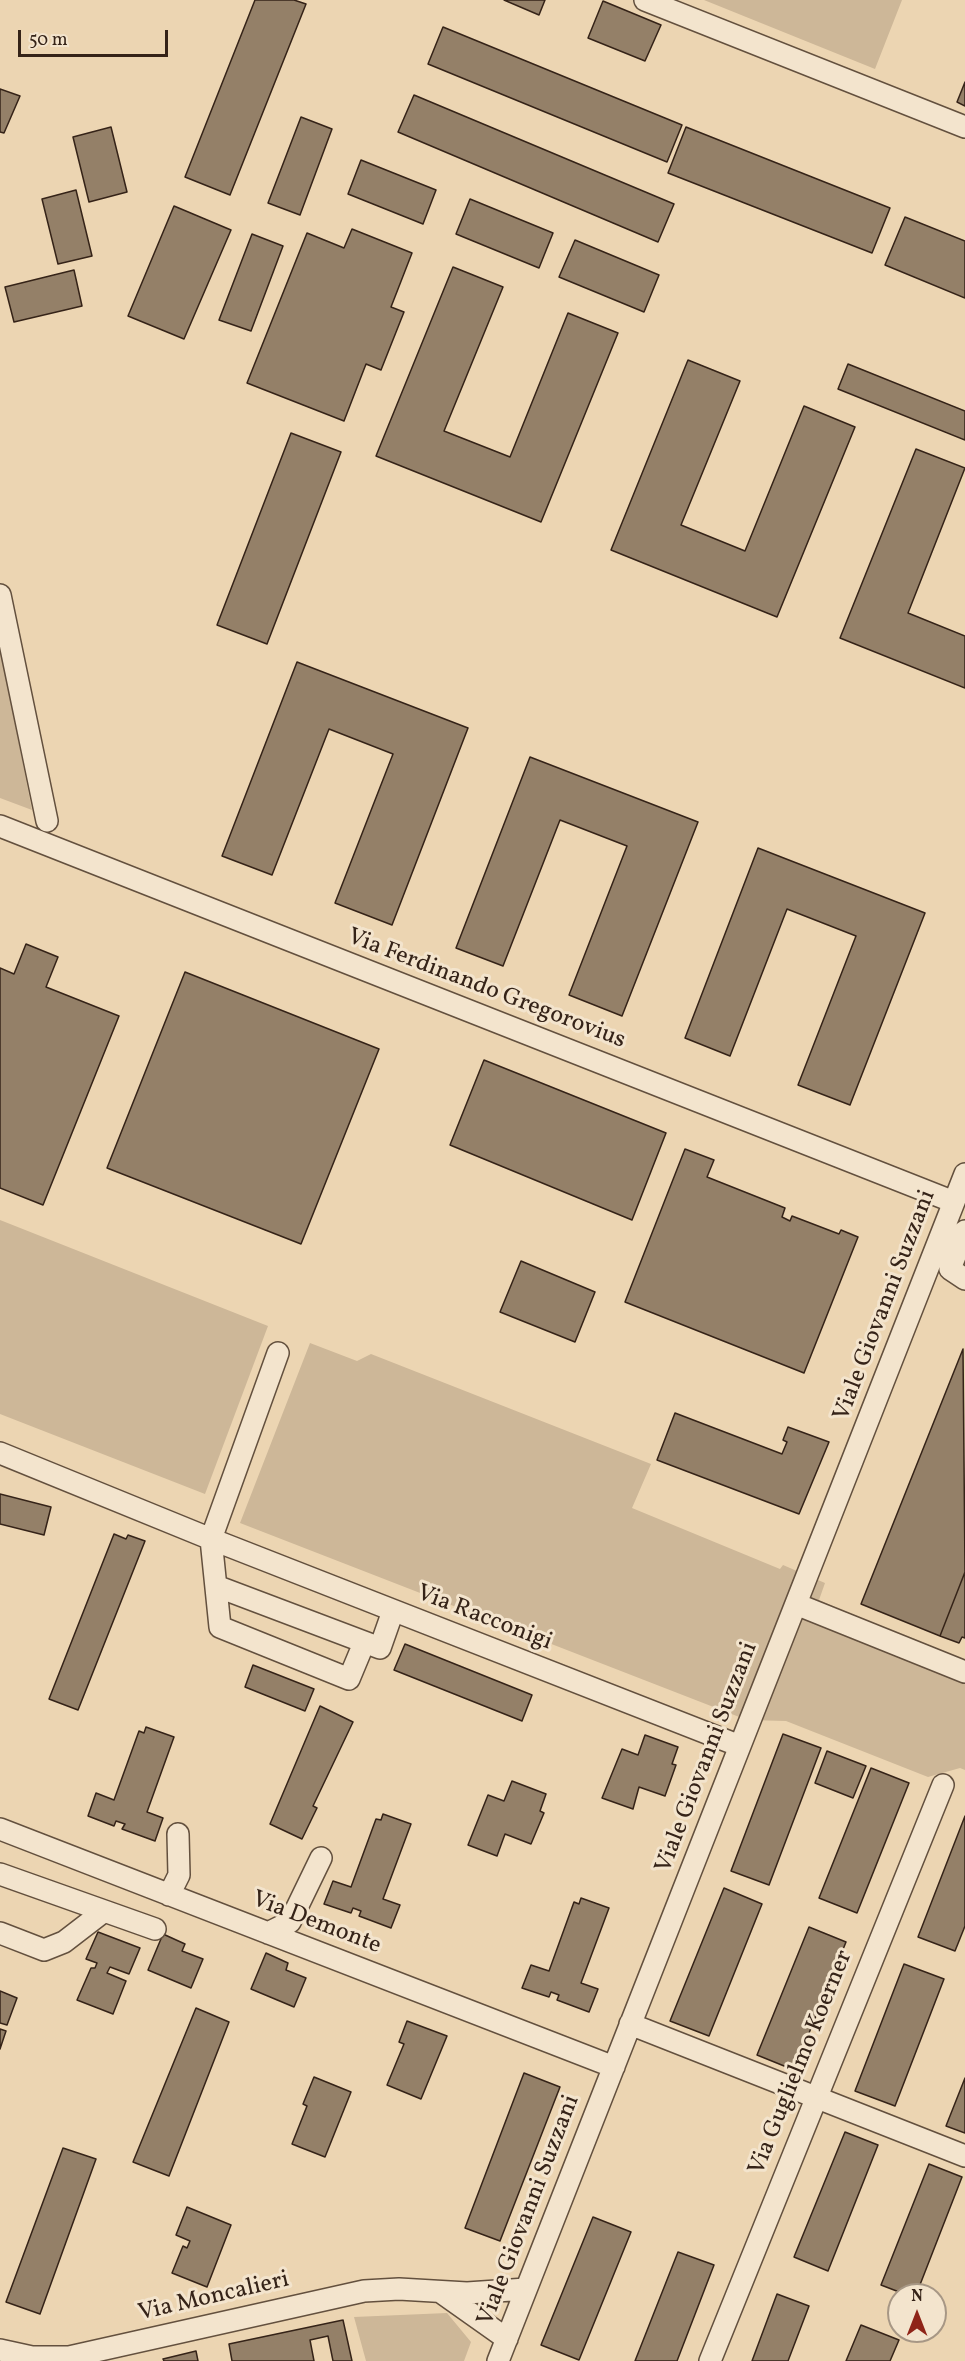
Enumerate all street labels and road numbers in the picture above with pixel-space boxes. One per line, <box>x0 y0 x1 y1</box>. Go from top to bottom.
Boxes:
street label: Via Ferdinando Gregorovius <box>343 924 629 1056</box>
street label: Viale Giovanni Suzzani <box>829 1187 943 1425</box>
street label: Via Racconigi <box>412 1580 556 1658</box>
street label: Viale Giovanni Suzzani <box>651 1639 765 1877</box>
street label: Via Demonte <box>247 1886 385 1962</box>
street label: Via Guglielmo Koerner <box>744 1947 860 2179</box>
street label: Viale Giovanni Suzzani <box>473 2092 587 2330</box>
street label: Via Moncalieri <box>136 2267 292 2329</box>

